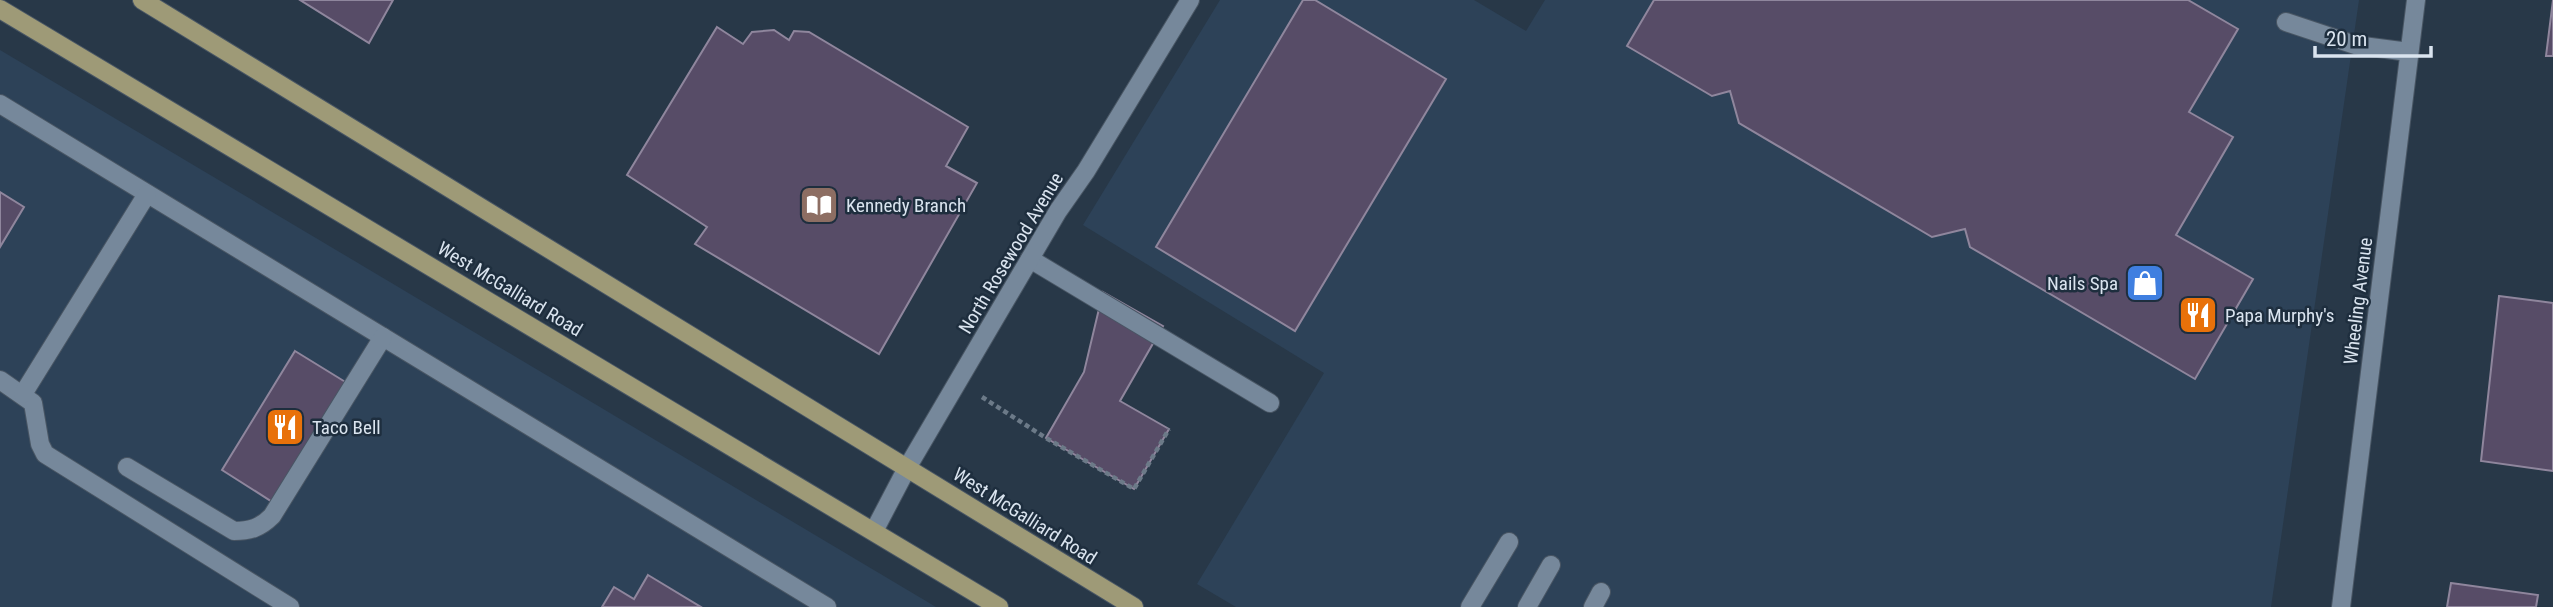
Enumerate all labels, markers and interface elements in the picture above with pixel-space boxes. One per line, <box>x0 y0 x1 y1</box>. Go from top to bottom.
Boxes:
scale bar <box>2315 14 2430 58</box>
text: 20 m <box>2326 27 2367 51</box>
street label: North Rosewood Avenue <box>954 168 1068 338</box>
library icon: Kennedy Branch <box>798 184 840 226</box>
place label: Kennedy Branch <box>846 194 966 217</box>
street label: Wheeling Avenue <box>2339 236 2377 366</box>
street label: West McGalliard Road <box>433 237 587 341</box>
shop icon: Nails Spa <box>2124 262 2166 304</box>
place label: Nails Spa <box>2047 272 2118 295</box>
restaurant icon: Papa Murphy's <box>2177 294 2219 336</box>
place label: Papa Murphy's <box>2225 304 2335 327</box>
restaurant icon: Taco Bell <box>264 406 306 448</box>
place label: Taco Bell <box>312 416 381 439</box>
street label: West McGalliard Road <box>949 463 1101 569</box>

